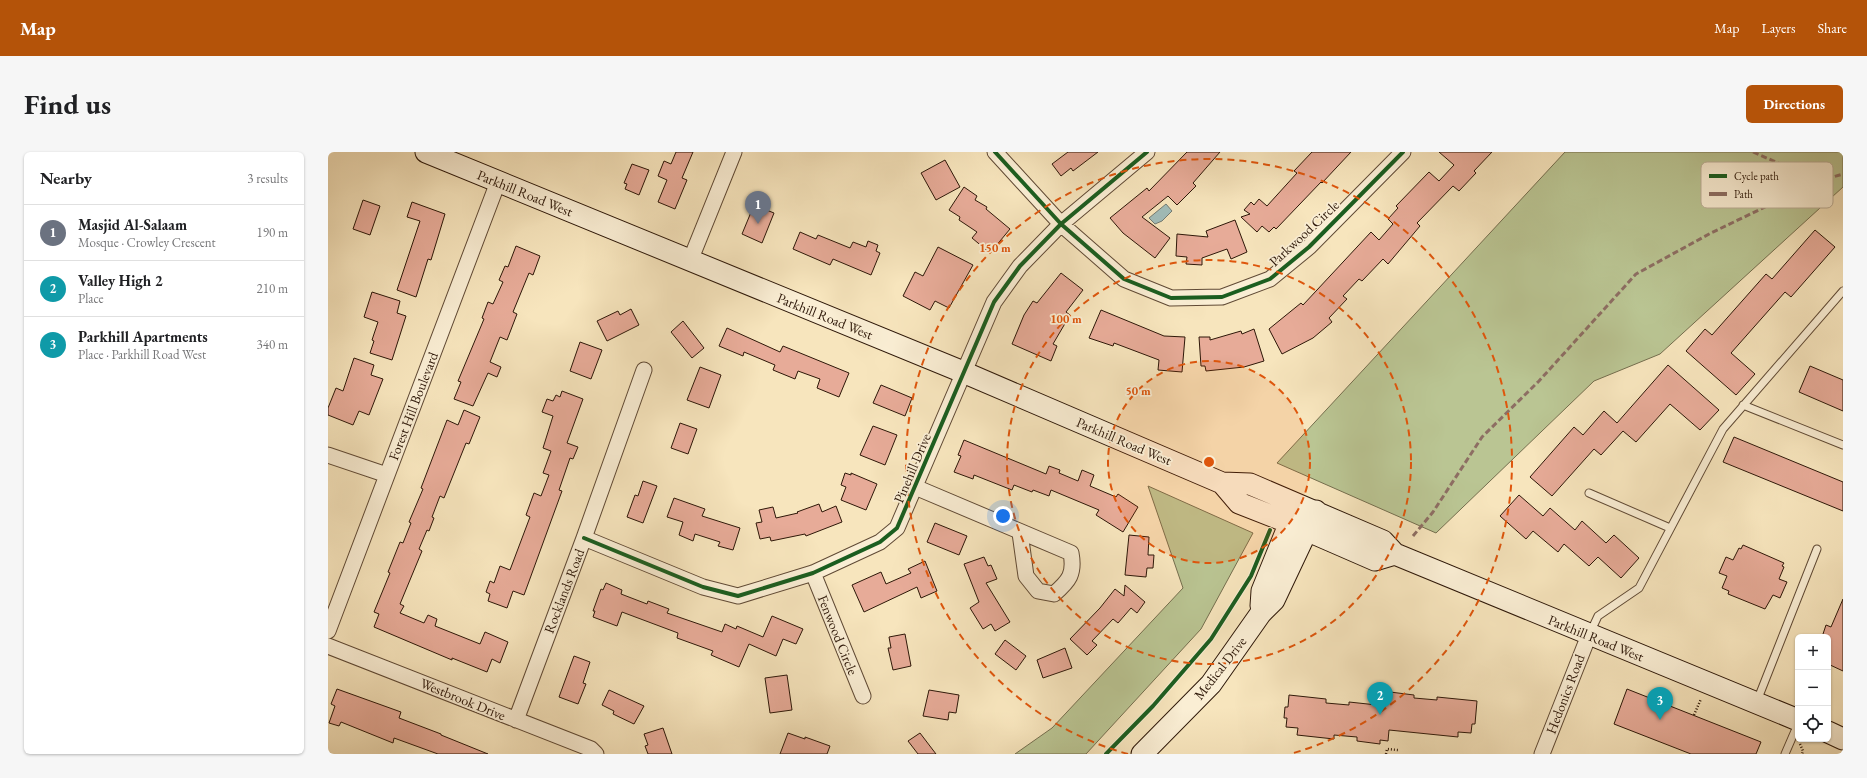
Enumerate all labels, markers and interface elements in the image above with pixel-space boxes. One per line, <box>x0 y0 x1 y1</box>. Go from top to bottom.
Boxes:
text: Map <box>20 16 56 41</box>
text: Map <box>1714 19 1739 37</box>
text: Layers <box>1761 19 1796 37</box>
text: Share <box>1818 19 1847 37</box>
button: Directions <box>1746 85 1843 123</box>
text: Find us <box>24 86 111 122</box>
legend <box>1701 162 1833 208</box>
street label: Parkhill Road West <box>474 166 576 221</box>
text: Nearby <box>40 167 92 189</box>
text: Cycle path <box>1734 169 1779 183</box>
text: 3 results <box>247 170 288 187</box>
text: Path <box>1734 187 1753 201</box>
pin: 1 <box>745 191 771 224</box>
street label: Parkwood Circle <box>1265 196 1343 270</box>
text: Masjid Al-Salaam <box>78 215 187 234</box>
text: 1 <box>50 224 56 241</box>
text: 190 m <box>257 224 288 241</box>
text: Mosque · Crowley Crescent <box>78 234 216 251</box>
text: 150 m <box>979 240 1011 256</box>
text: Valley High 2 <box>78 271 163 290</box>
text: 2 <box>50 280 56 297</box>
text: 210 m <box>257 280 288 297</box>
street label: Parkhill Road West <box>774 289 876 344</box>
text: Place <box>78 290 104 307</box>
text: 100 m <box>1050 311 1082 327</box>
text: Parkhill Apartments <box>78 327 208 346</box>
text: 3 <box>50 336 56 353</box>
text: 340 m <box>257 336 288 353</box>
text: Place · Parkhill Road West <box>78 346 206 363</box>
street label: Forest Hill Boulevard <box>384 349 442 463</box>
text: 50 m <box>1125 383 1151 399</box>
street label: Parkhill Road West <box>1074 413 1175 469</box>
street label: Pinehill Drive <box>889 430 935 506</box>
centre of rings <box>1202 455 1216 469</box>
your location <box>993 506 1013 526</box>
street label: Rocklands Road <box>540 545 589 636</box>
street label: Fenwood Circle <box>814 592 862 678</box>
street label: Parkhill Road West <box>1545 611 1647 666</box>
street label: Medical Drive <box>1190 632 1251 703</box>
map controls <box>1795 634 1831 742</box>
button: + <box>1795 634 1831 670</box>
street label: Hedonics Road <box>1542 651 1589 736</box>
button: − <box>1795 670 1831 706</box>
street label: Westbrook Drive <box>418 674 509 725</box>
pin: 2 <box>1367 682 1393 715</box>
pin: 3 <box>1647 687 1673 720</box>
button: locate <box>1795 706 1831 742</box>

